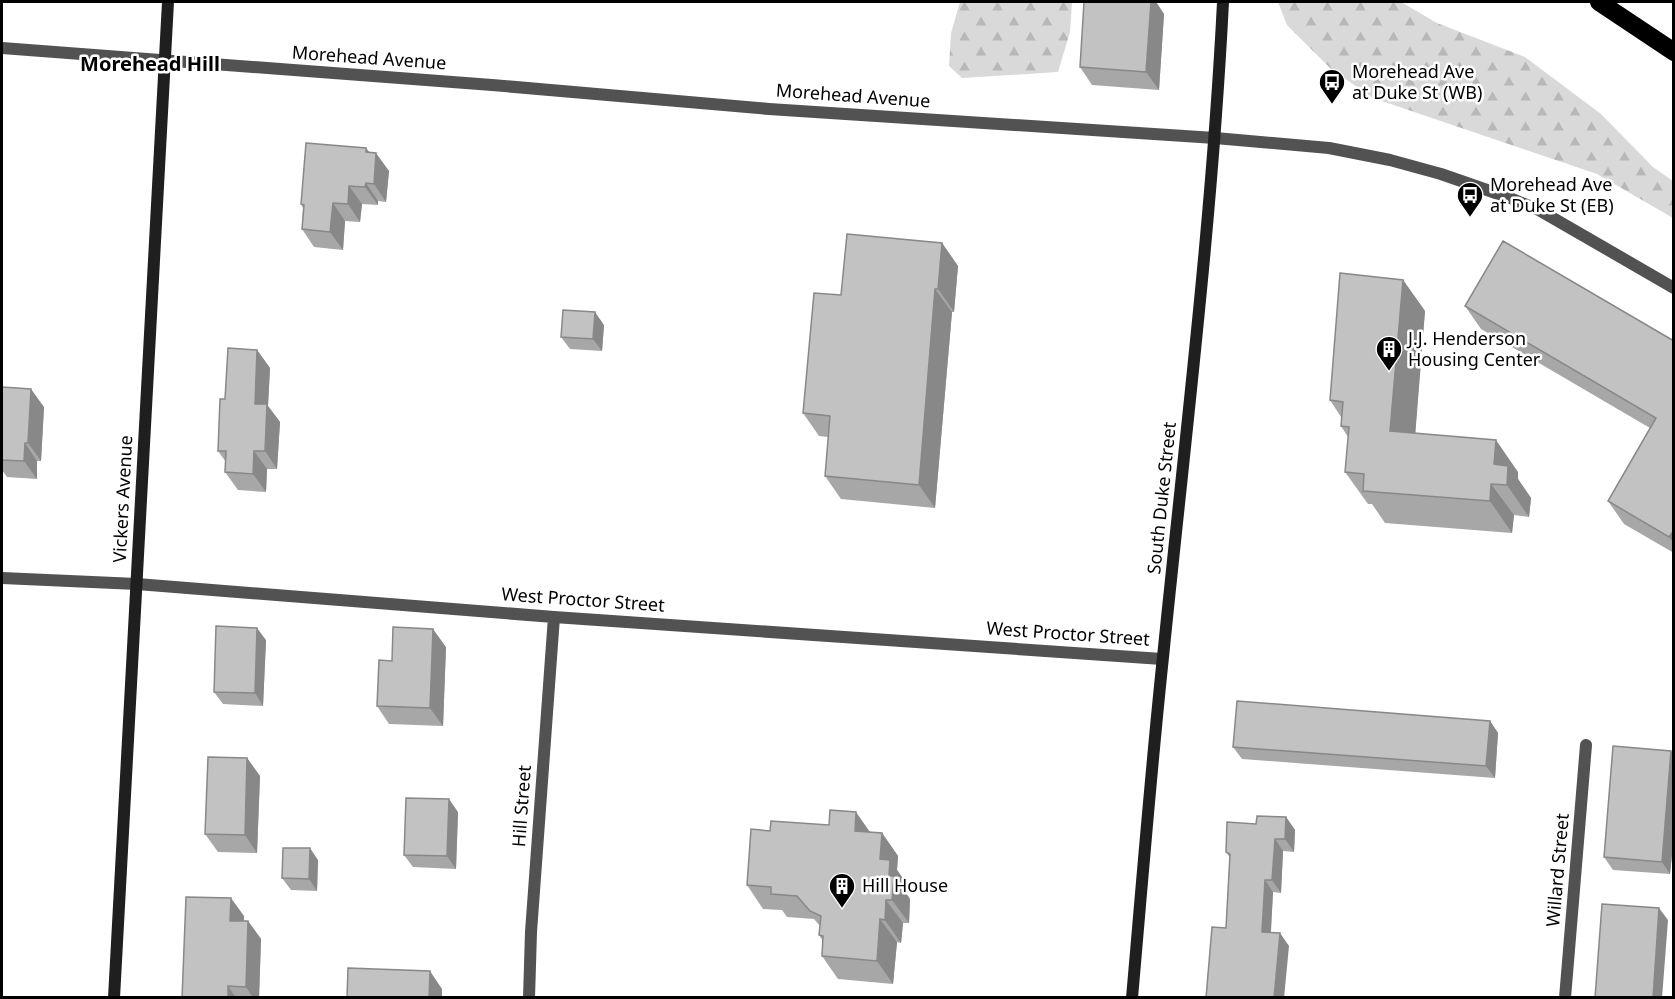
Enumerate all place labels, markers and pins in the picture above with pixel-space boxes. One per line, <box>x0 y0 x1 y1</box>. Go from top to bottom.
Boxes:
place label: Morehead Ave at Duke St (WB) <box>1352 59 1482 104</box>
bus stop icon: Morehead Ave at Duke St (WB) <box>1317 67 1347 105</box>
place label: Morehead Ave at Duke St (EB) <box>1490 172 1614 217</box>
bus stop icon: Morehead Ave at Duke St (EB) <box>1455 180 1485 218</box>
place label: J.J. Henderson Housing Center <box>1406 326 1541 371</box>
building icon: J.J. Henderson Housing Center <box>1374 334 1404 372</box>
building icon: Hill House <box>827 871 857 909</box>
place label: Hill House <box>862 873 948 897</box>

